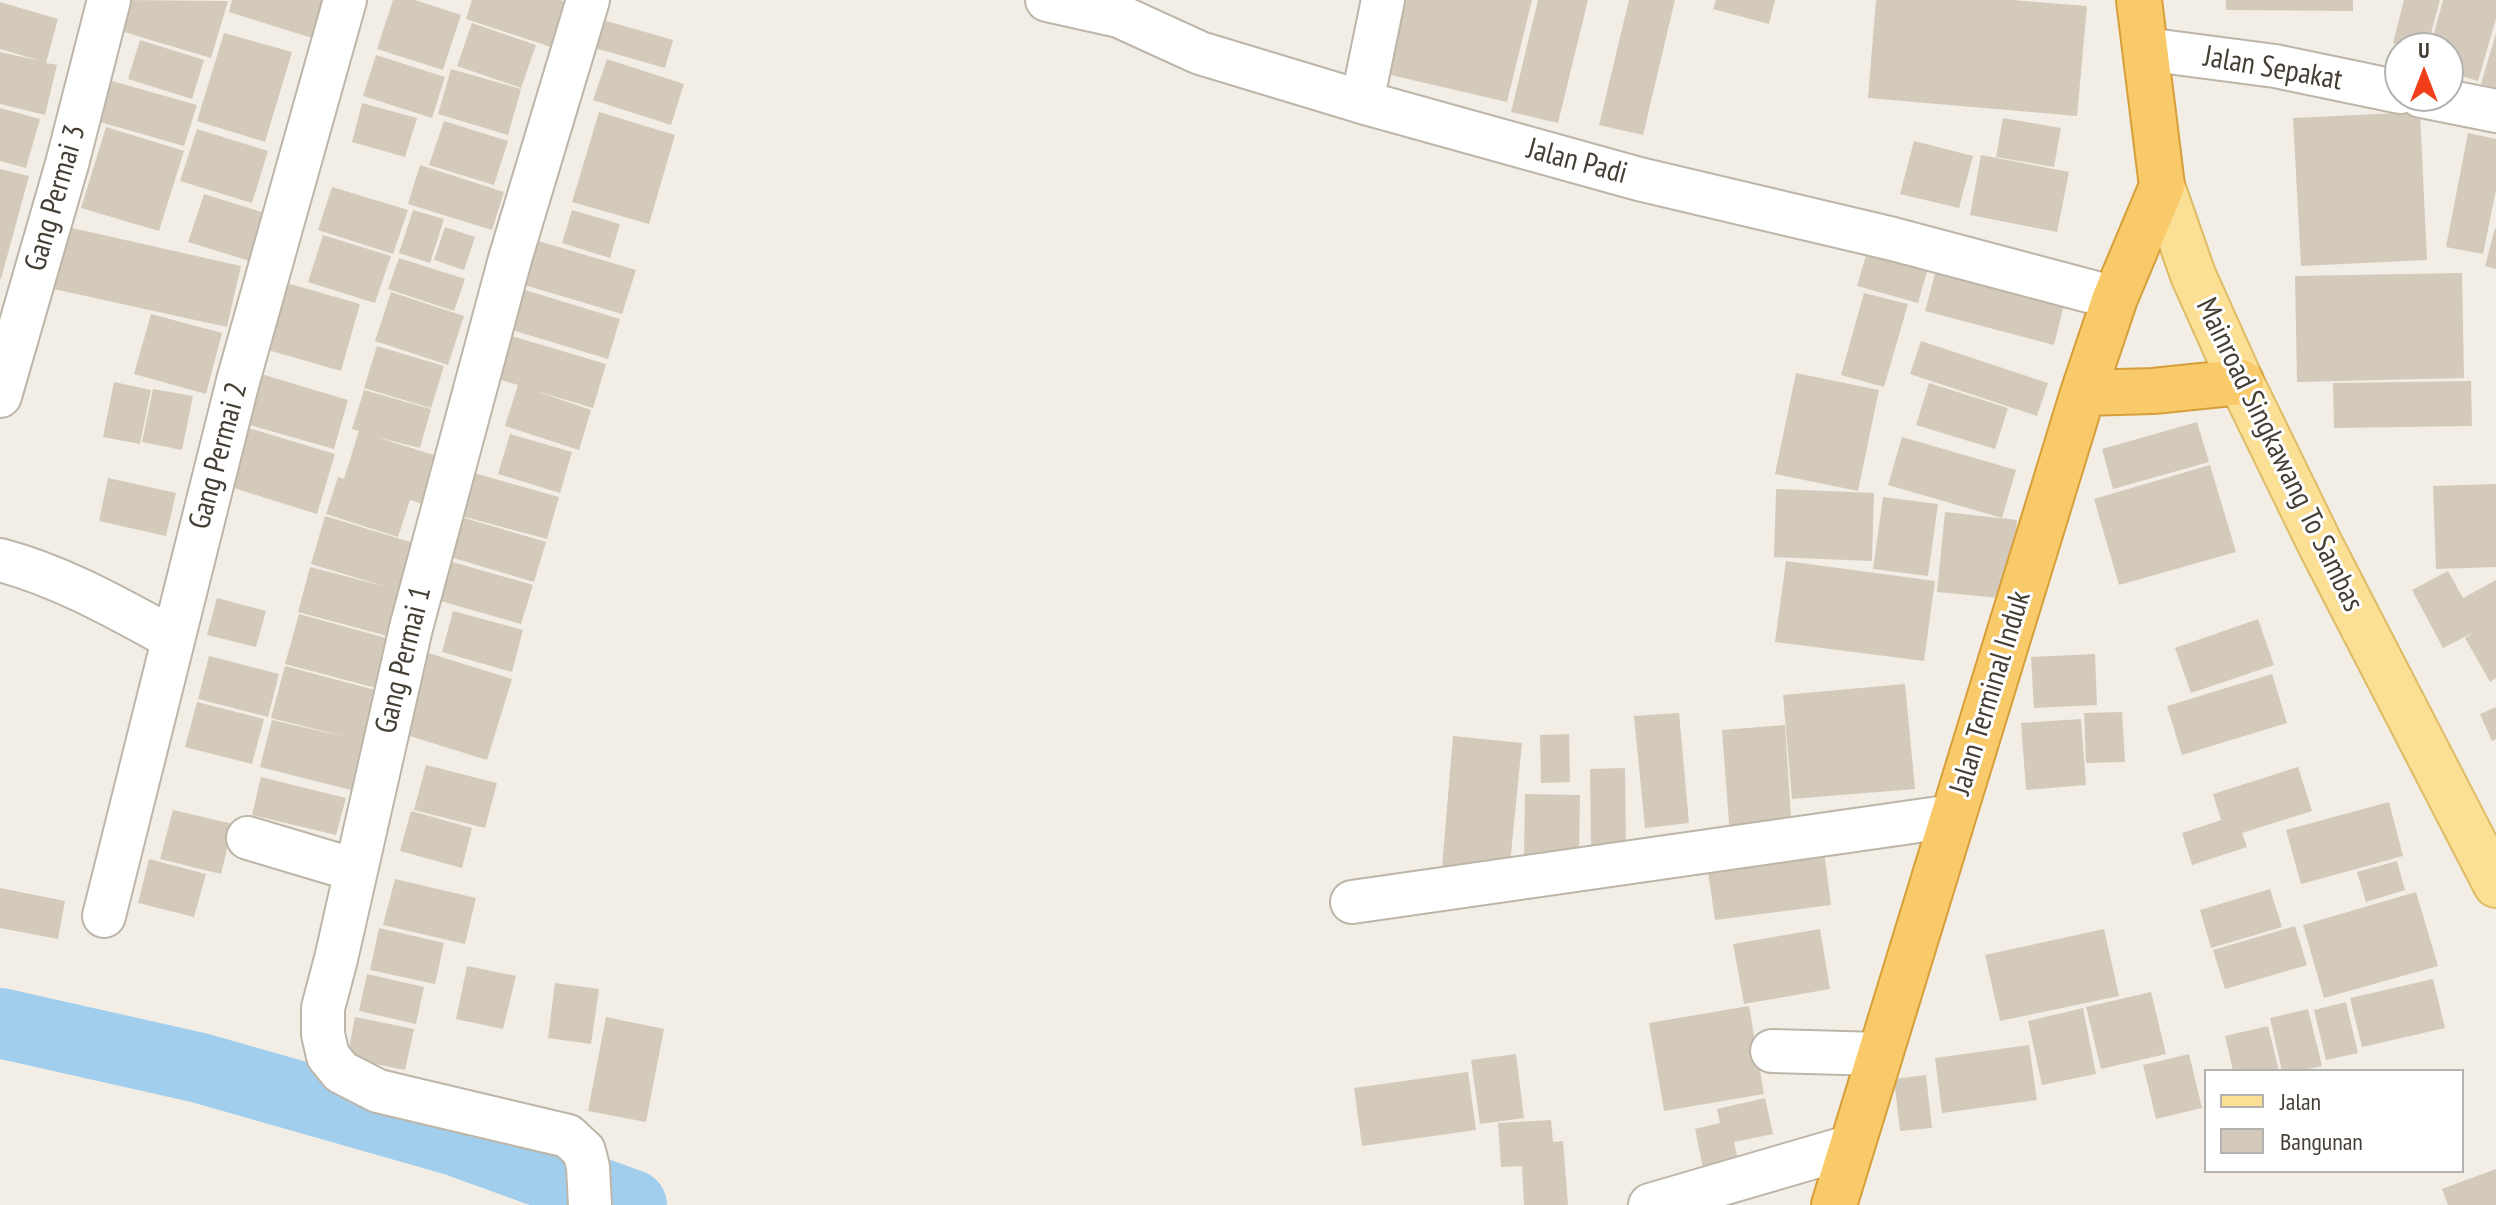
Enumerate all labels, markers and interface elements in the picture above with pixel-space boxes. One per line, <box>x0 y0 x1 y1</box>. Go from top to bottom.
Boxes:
north arrow <box>2384 32 2464 112</box>
text: U <box>2418 36 2430 64</box>
street label: Jalan Sepakat <box>2201 39 2345 99</box>
street label: Gang Permai 3 <box>18 121 94 275</box>
street label: Jalan Padi <box>1523 131 1631 193</box>
street label: Mainroad Singkawang To Sambas <box>2187 293 2371 617</box>
street label: Gang Permai 2 <box>182 379 256 533</box>
street label: Gang Permai 1 <box>368 583 440 737</box>
street label: Jalan Terminal Induk <box>1943 587 2039 799</box>
legend <box>2204 1069 2464 1173</box>
text: Jalan <box>2280 1086 2321 1117</box>
text: Bangunan <box>2280 1126 2363 1157</box>

